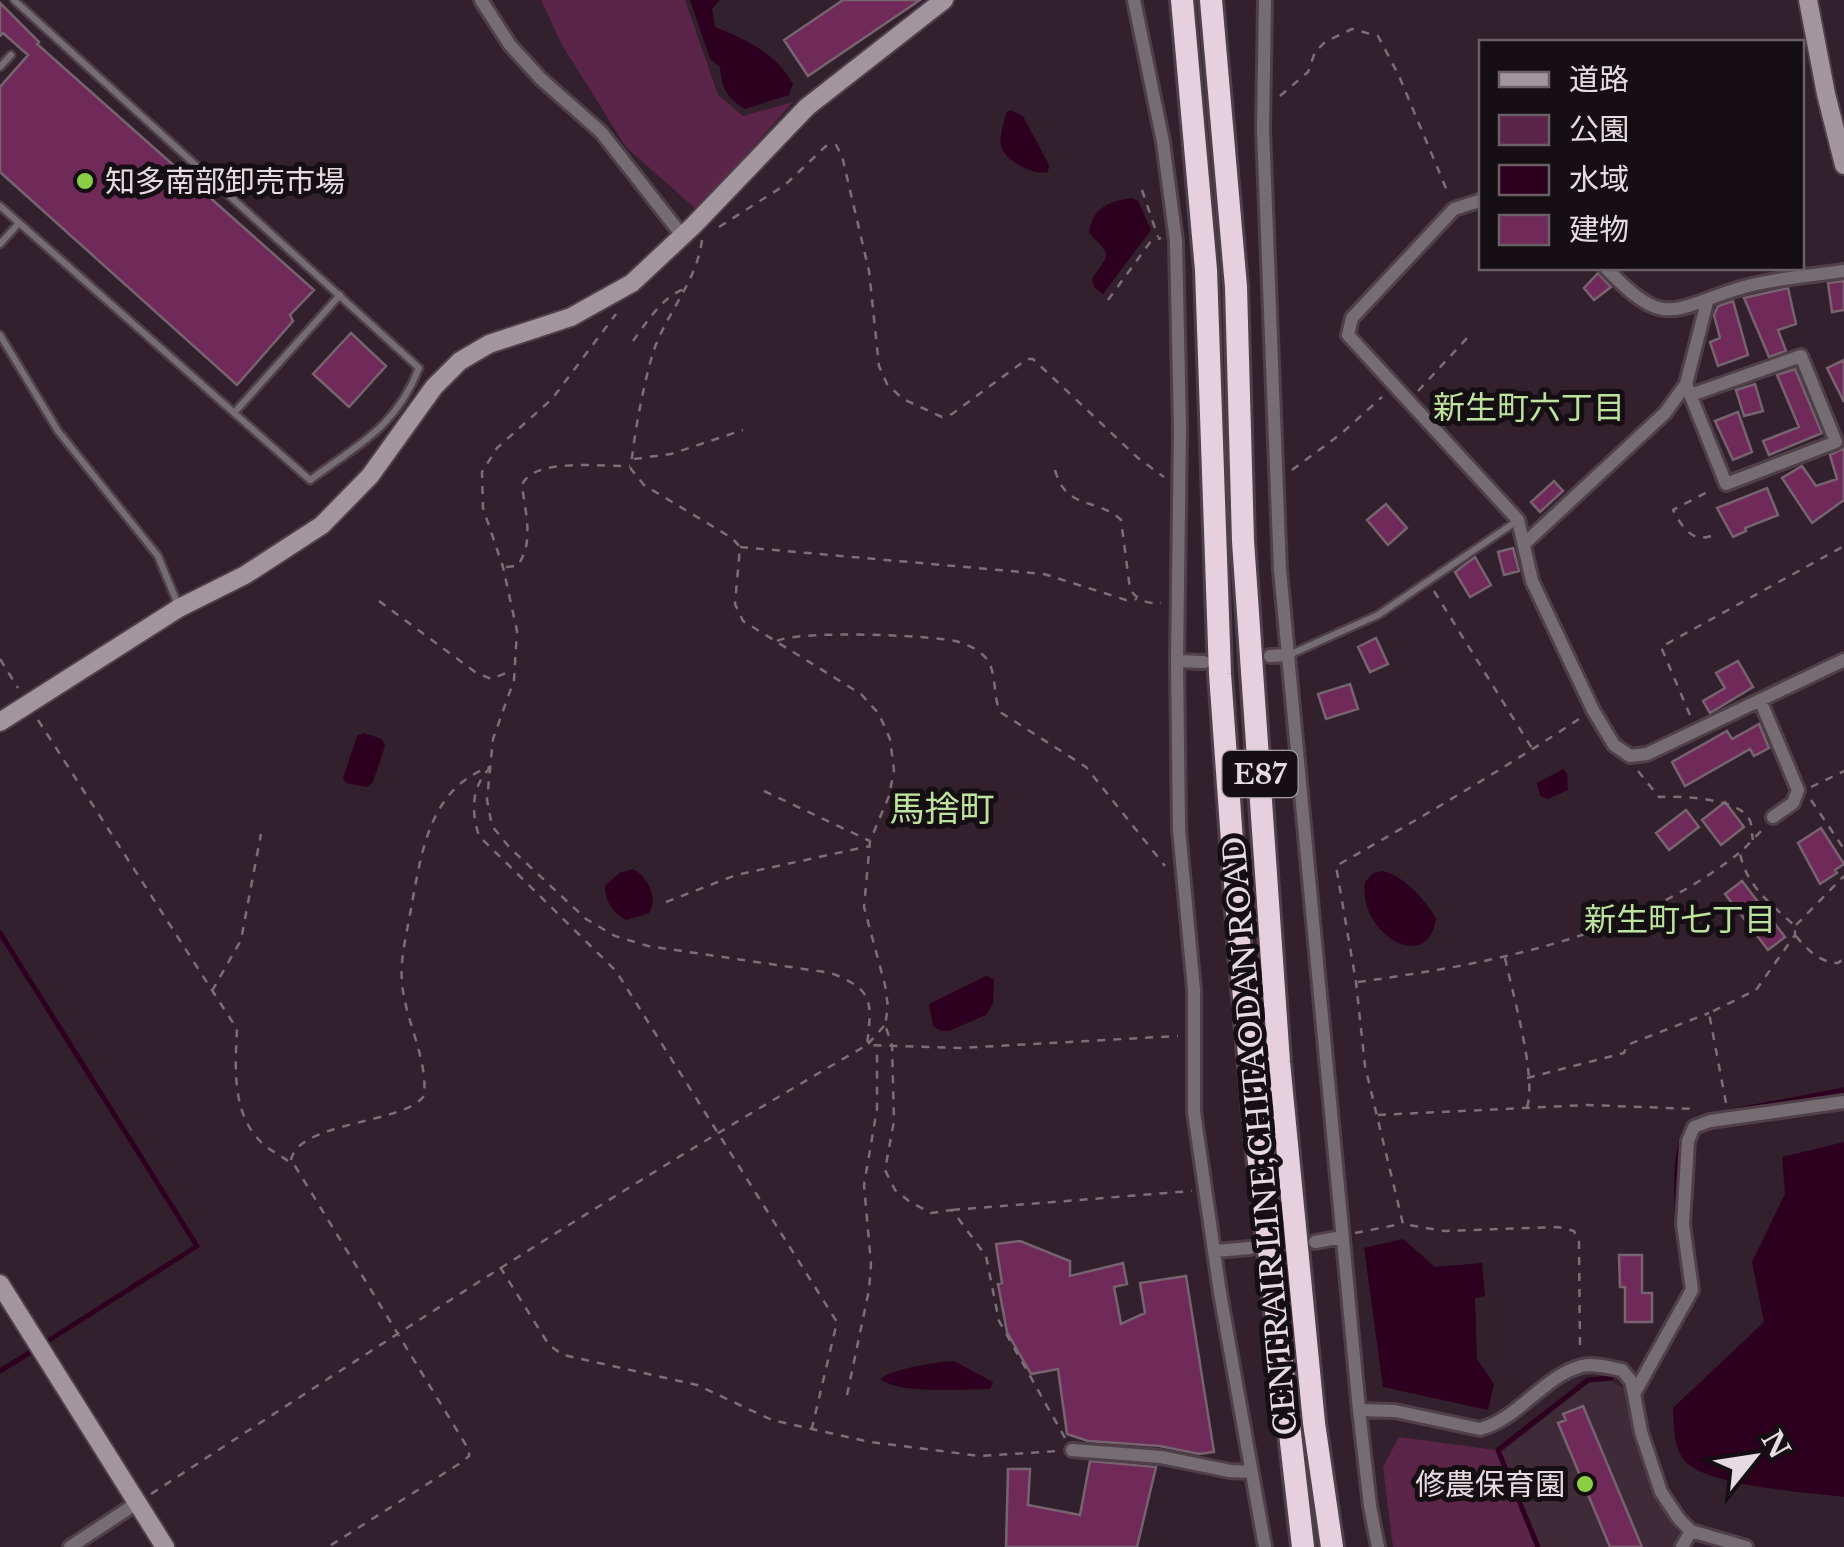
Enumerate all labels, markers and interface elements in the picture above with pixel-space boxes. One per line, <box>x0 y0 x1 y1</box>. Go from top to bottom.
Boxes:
legend <box>1479 40 1804 270</box>
text: 道路 <box>1569 61 1629 98</box>
text: 公園 <box>1569 111 1629 148</box>
text: 水域 <box>1569 161 1629 198</box>
place label: 知多南部卸売市場 <box>105 163 345 200</box>
marker: 知多南部卸売市場 <box>74 170 96 192</box>
text: 建物 <box>1569 211 1629 248</box>
district label: 新生町六丁目 <box>1433 388 1625 428</box>
road number: E87 <box>1222 751 1298 797</box>
district label: 馬捨町 <box>889 787 995 830</box>
street label: CENTRAIR LINE;CHITAODAN ROAD <box>1215 835 1305 1437</box>
district label: 新生町七丁目 <box>1584 900 1776 940</box>
north arrow <box>1704 1407 1804 1507</box>
text: N <box>1753 1425 1797 1465</box>
place label: 修農保育園 <box>1415 1466 1565 1503</box>
marker: 修農保育園 <box>1574 1473 1596 1495</box>

